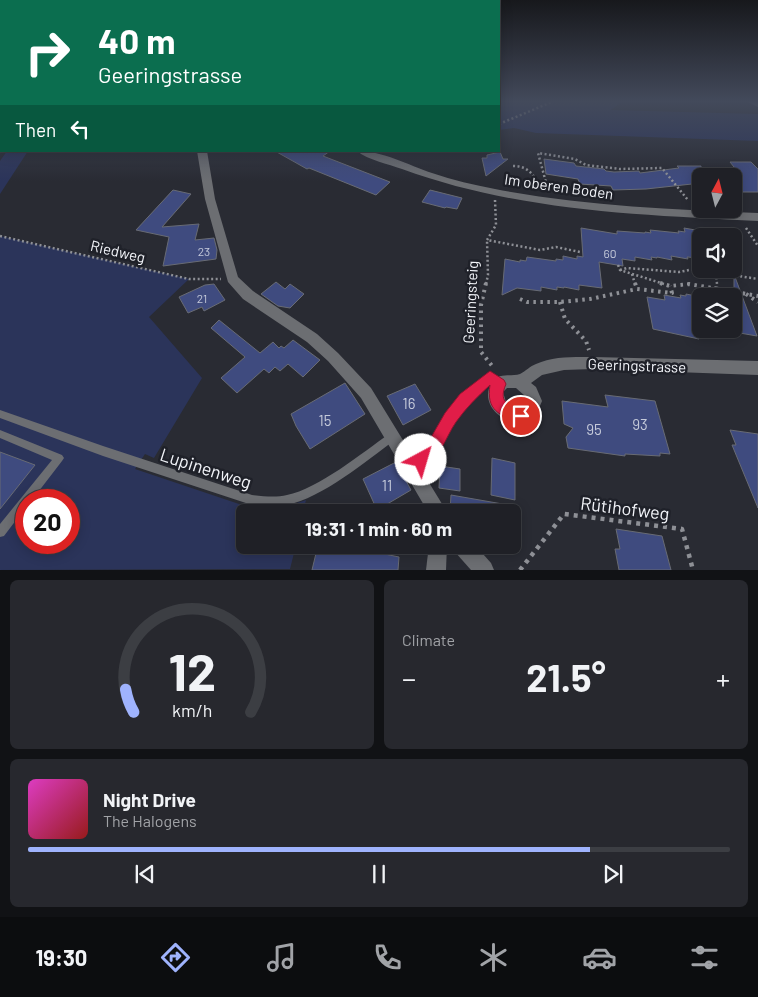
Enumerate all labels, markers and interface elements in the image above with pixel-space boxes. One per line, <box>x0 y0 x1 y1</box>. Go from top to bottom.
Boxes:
text: 40 m <box>98 19 175 61</box>
icon: right <box>15 20 80 85</box>
text: Geeringstrasse <box>98 61 242 87</box>
icon: left <box>66 115 94 143</box>
text: Then <box>15 118 56 141</box>
north arrow <box>692 168 742 218</box>
map controls <box>692 168 742 338</box>
street label: Im oberen Boden <box>503 169 615 203</box>
button: sound <box>692 228 742 278</box>
street label: Riedweg <box>89 236 147 266</box>
house number: 23 <box>198 244 210 258</box>
house number: 60 <box>604 246 616 260</box>
street label: Geeringsteig <box>459 260 481 344</box>
button: layers <box>692 288 742 338</box>
house number: 21 <box>197 291 207 305</box>
street label: Geeringstrasse <box>588 354 686 376</box>
house number: 16 <box>403 394 415 412</box>
pin <box>500 395 542 437</box>
icon: arrive <box>507 402 535 430</box>
house number: 15 <box>319 411 331 429</box>
house number: 93 <box>632 415 648 433</box>
house number: 95 <box>586 420 602 438</box>
position arrow <box>394 433 446 485</box>
street label: Lupinenweg <box>157 443 255 493</box>
house number: 11 <box>382 476 392 494</box>
speed limit sign: 20 <box>15 489 80 554</box>
street label: Rütihofweg <box>579 492 671 524</box>
text: 19:31 · 1 min · 60 m <box>305 517 452 540</box>
text: Climate <box>402 630 455 649</box>
text: 12 <box>168 639 216 701</box>
text: 21.5° <box>526 654 606 700</box>
text: − <box>402 661 416 695</box>
text: + <box>716 661 730 695</box>
text: km/h <box>172 699 212 721</box>
text: Night Drive <box>103 788 196 811</box>
text: The Halogens <box>103 811 197 830</box>
icon: previous <box>131 860 159 888</box>
icon: pause <box>365 860 393 888</box>
icon: next <box>599 860 627 888</box>
icon: directions <box>158 940 193 975</box>
icon: music <box>264 940 299 975</box>
icon: phone <box>370 940 405 975</box>
icon: climate <box>476 940 511 975</box>
icon: car <box>582 940 617 975</box>
icon: filters <box>687 940 722 975</box>
text: 19:30 <box>35 944 87 970</box>

